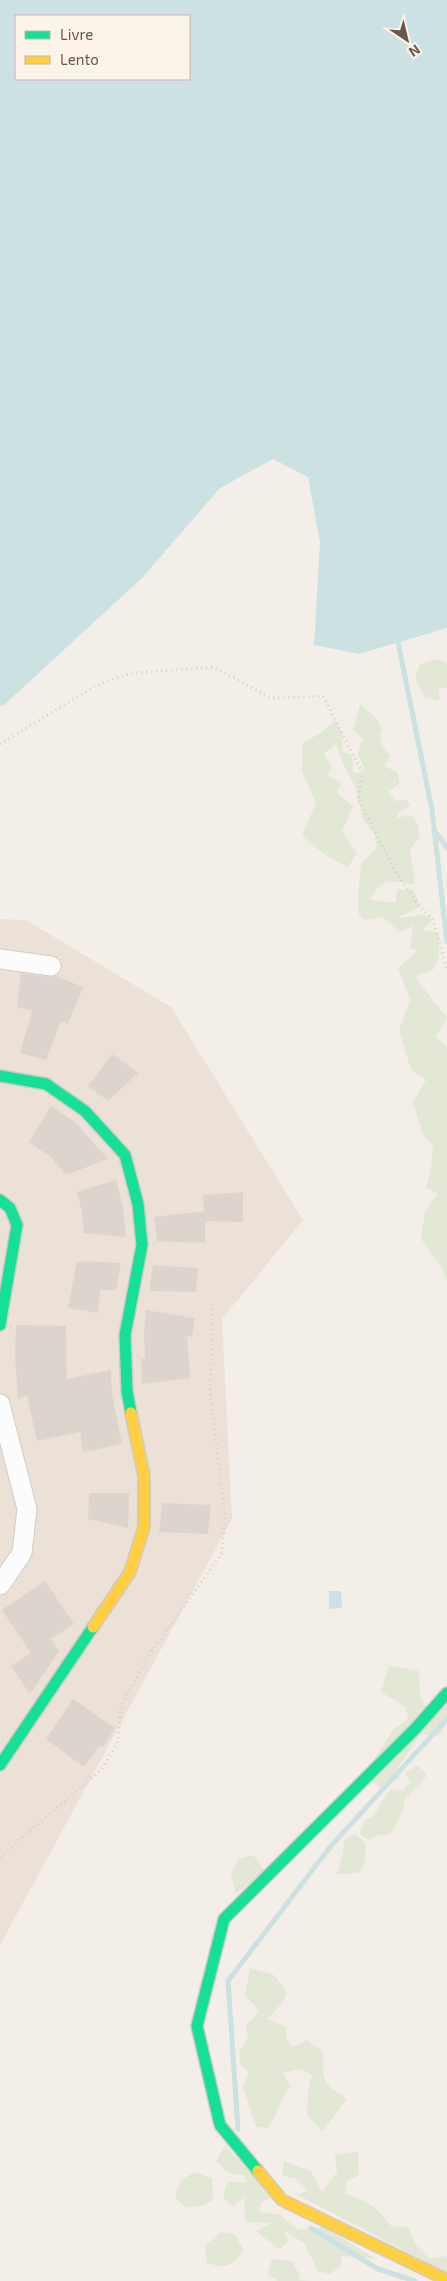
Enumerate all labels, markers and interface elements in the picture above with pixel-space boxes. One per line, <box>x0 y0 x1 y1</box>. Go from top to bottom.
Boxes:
legend <box>15 15 190 80</box>
north arrow <box>382 15 432 65</box>
text: Livre <box>60 25 93 43</box>
text: N <box>406 41 424 61</box>
text: Lento <box>60 50 99 68</box>

